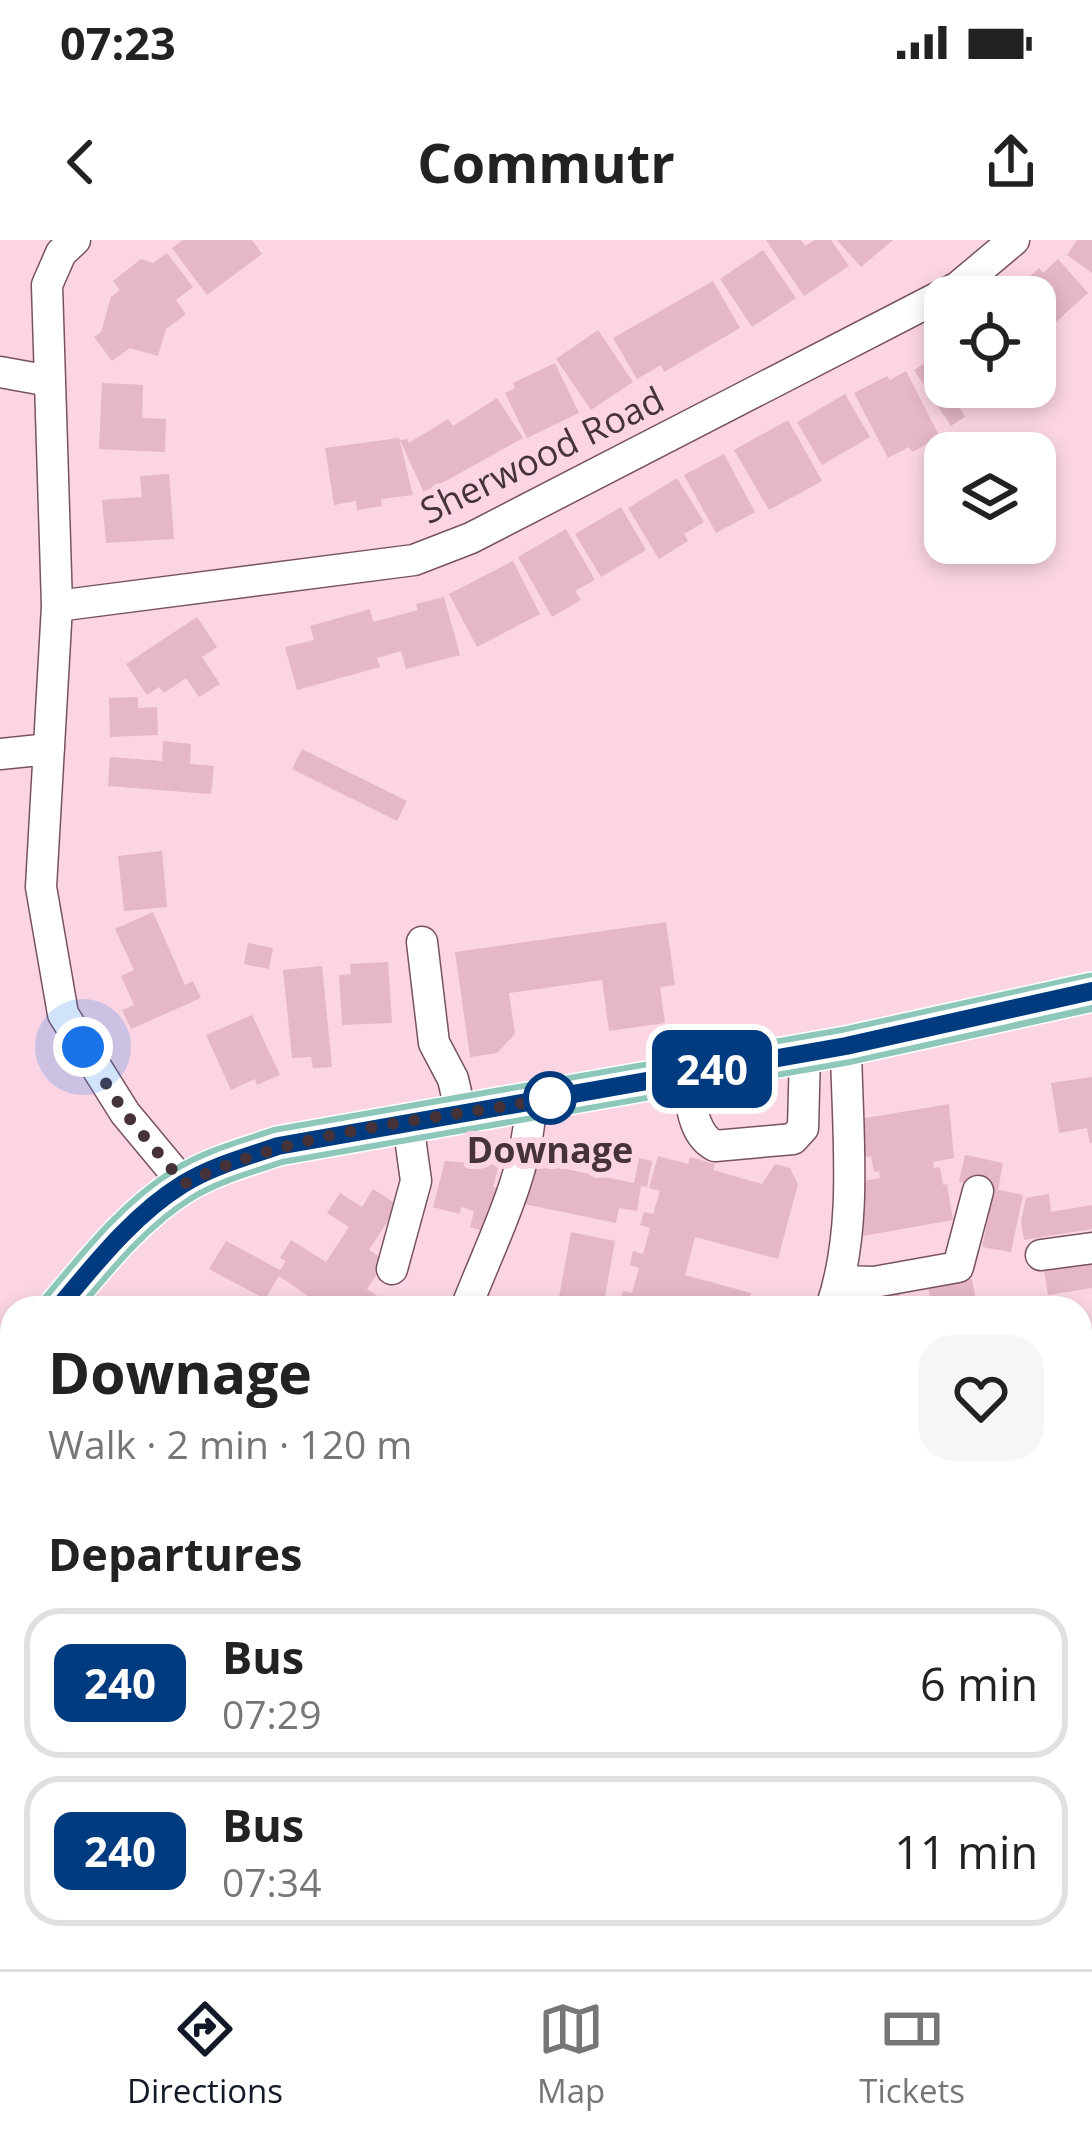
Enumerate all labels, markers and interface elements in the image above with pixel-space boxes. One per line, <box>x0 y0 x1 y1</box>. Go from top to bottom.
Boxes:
text: 07:23 <box>60 12 176 73</box>
text: Commutr <box>417 125 675 199</box>
icon: back <box>48 129 114 195</box>
icon: share <box>978 129 1044 195</box>
map controls <box>924 276 1056 564</box>
button: locate <box>924 276 1056 408</box>
street label: Sherwood Road <box>412 374 672 535</box>
button: layers <box>924 432 1056 564</box>
your location <box>53 1017 113 1077</box>
line badge: 240 <box>643 1030 781 1108</box>
text: 240 <box>676 1040 748 1097</box>
marker: Downage <box>525 1073 575 1123</box>
place label: Downage <box>467 1125 633 1174</box>
text: Downage <box>48 1333 312 1411</box>
button: heart <box>918 1335 1044 1461</box>
text: Walk · 2 min · 120 m <box>48 1417 412 1470</box>
text: Departures <box>48 1523 303 1584</box>
text: Bus <box>222 1626 304 1687</box>
text: 6 min <box>920 1653 1038 1714</box>
text: 240 <box>84 1654 156 1711</box>
text: 07:29 <box>222 1687 321 1740</box>
text: Bus <box>222 1794 304 1855</box>
text: 11 min <box>894 1821 1038 1882</box>
text: 240 <box>84 1822 156 1879</box>
text: 07:34 <box>222 1855 321 1908</box>
tab: Directions <box>127 1996 283 2113</box>
tab: Map <box>537 1996 605 2113</box>
tab: Tickets <box>859 1996 965 2113</box>

